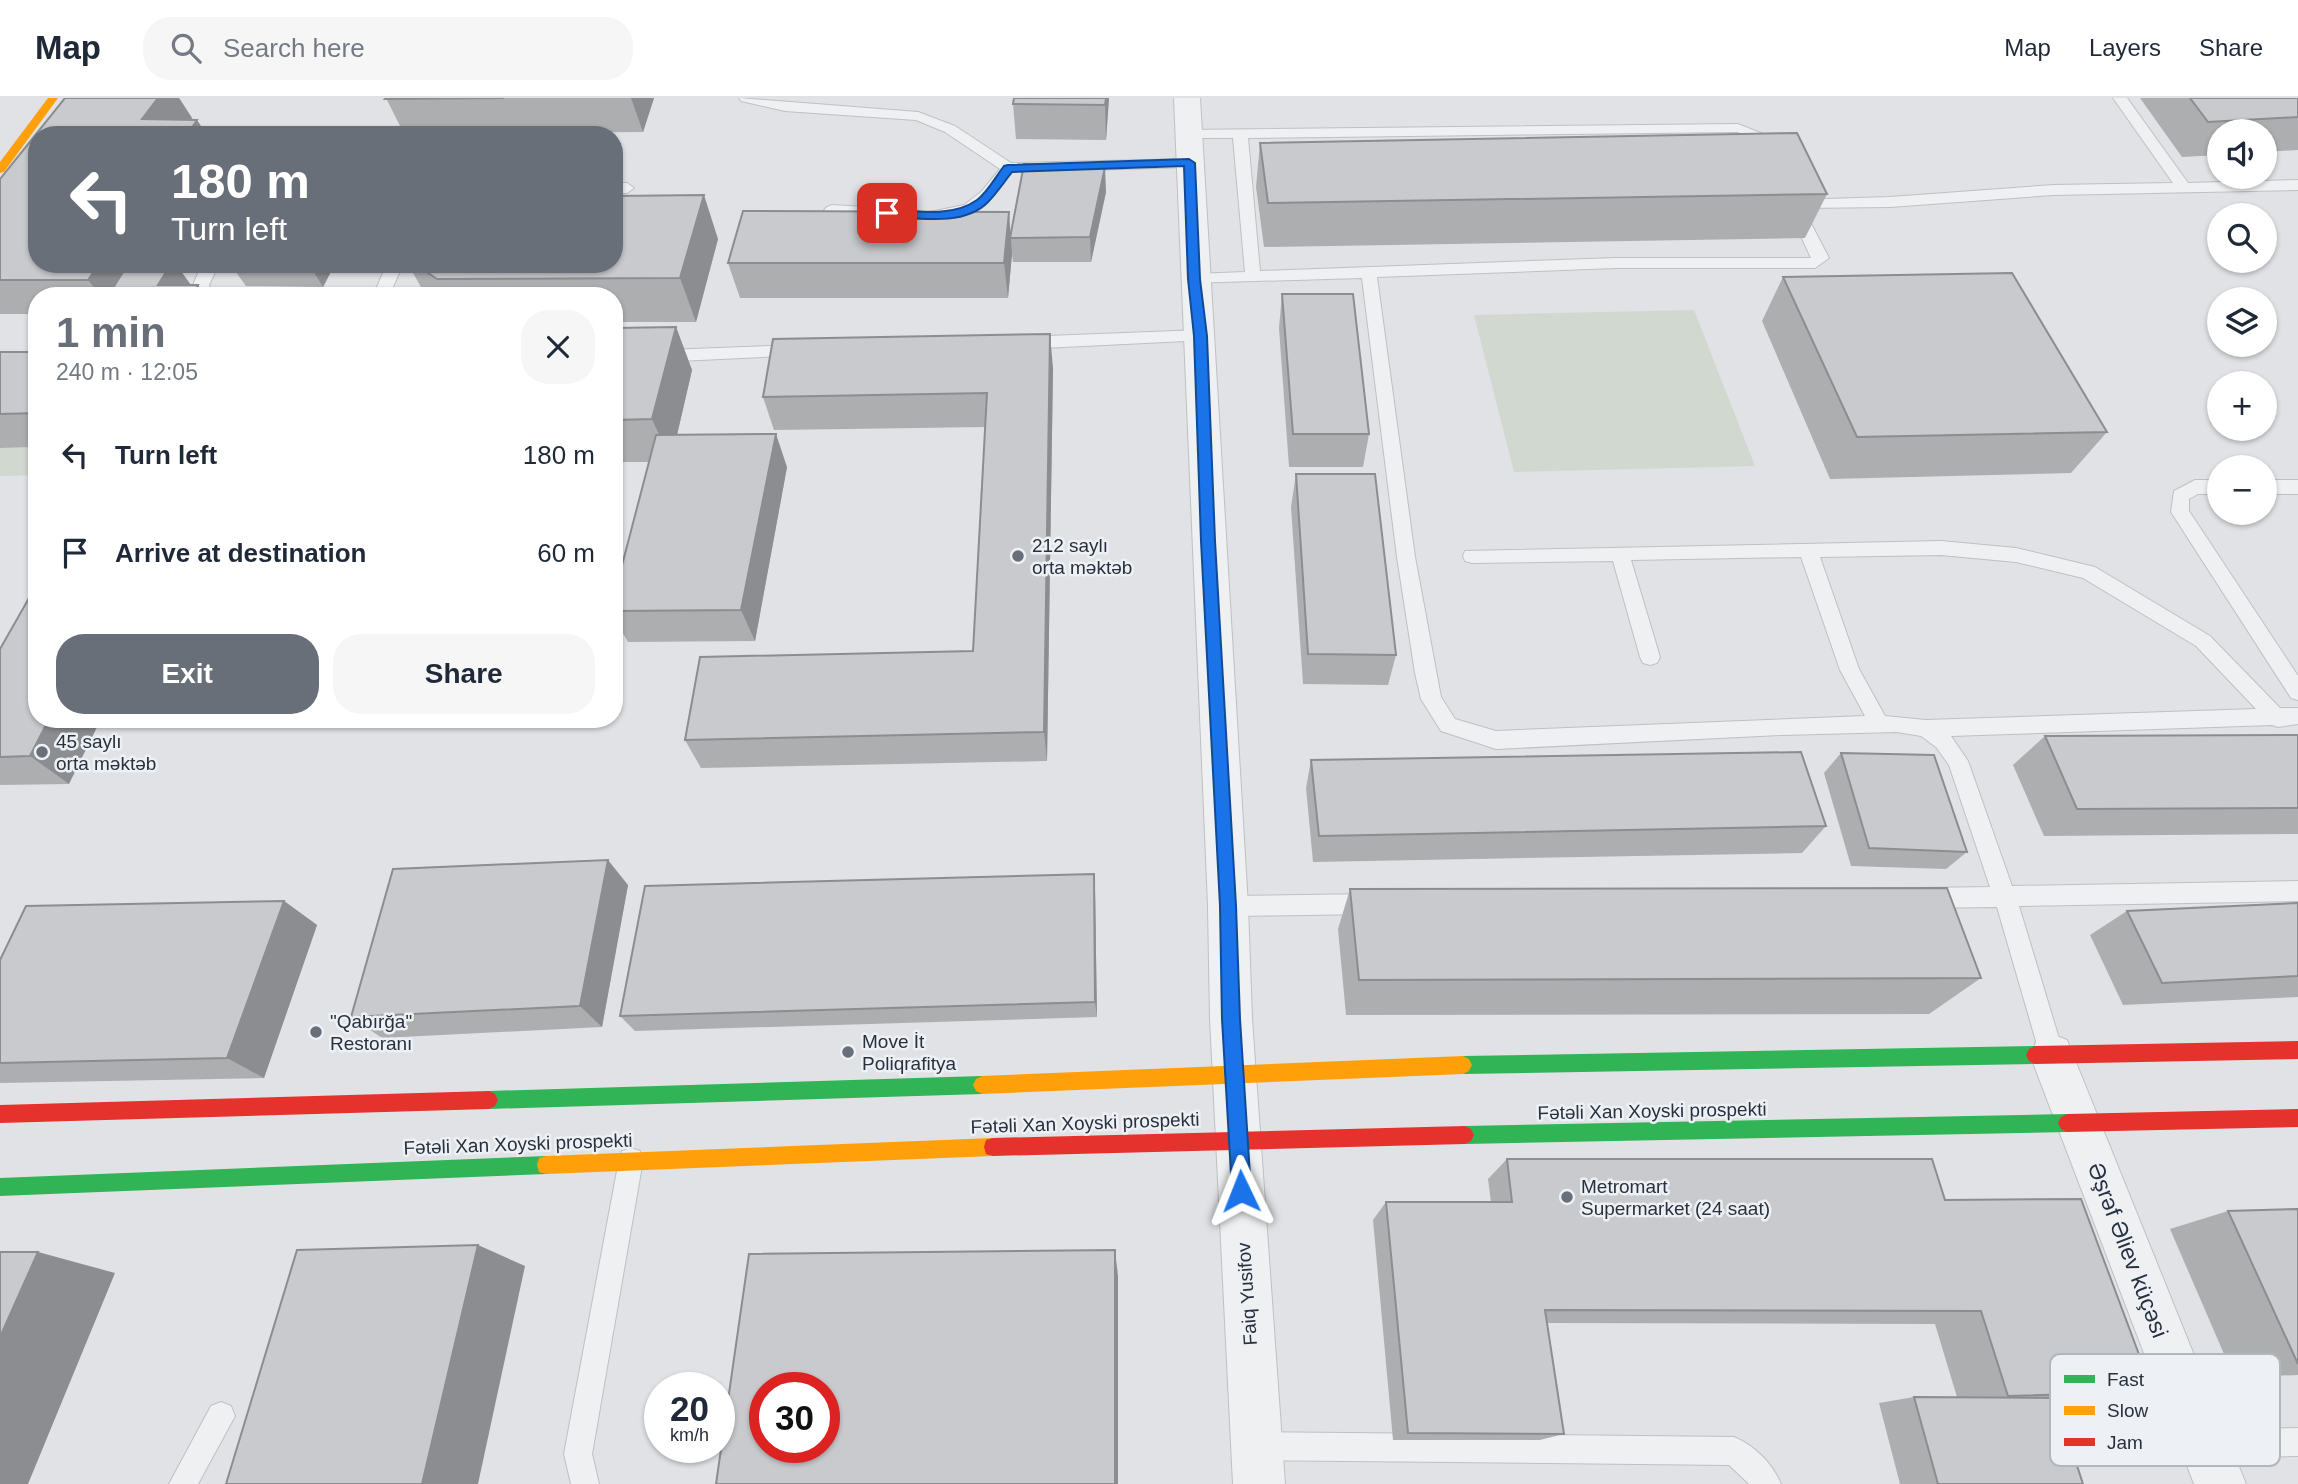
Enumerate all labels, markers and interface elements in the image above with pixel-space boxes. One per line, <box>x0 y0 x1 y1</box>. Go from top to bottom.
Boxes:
search box <box>143 17 633 80</box>
text: Map <box>35 29 101 66</box>
icon: search <box>167 29 205 67</box>
text: Search here <box>223 33 365 63</box>
text: Map <box>2004 34 2051 61</box>
text: Layers <box>2089 34 2161 61</box>
text: Share <box>2199 34 2263 61</box>
map controls <box>2207 119 2277 525</box>
button: sound <box>2207 119 2277 189</box>
icon: left <box>56 154 147 245</box>
text: 180 m <box>171 154 310 208</box>
pin <box>857 183 917 243</box>
icon: arrive <box>868 194 906 232</box>
button: search <box>2207 203 2277 273</box>
text: Turn left <box>171 211 287 247</box>
button: layers <box>2207 287 2277 357</box>
text: 1 min <box>56 309 166 356</box>
button: close <box>521 310 595 384</box>
text: 240 m · 12:05 <box>56 359 198 385</box>
button: + <box>2207 371 2277 441</box>
icon: left <box>56 436 94 474</box>
text: Turn left <box>115 440 217 470</box>
text: 180 m <box>523 440 595 470</box>
button: − <box>2207 455 2277 525</box>
icon: arrive <box>56 534 94 572</box>
place label: 212 saylı orta məktəb <box>1032 535 1132 578</box>
text: Arrive at destination <box>115 538 366 568</box>
text: 60 m <box>537 538 595 568</box>
marker: 212 saylı orta məktəb <box>1010 548 1026 564</box>
button: Exit <box>56 634 319 714</box>
button: Share <box>333 634 595 714</box>
place label: 45 saylı orta məktəb <box>56 731 156 774</box>
marker: 45 saylı orta məktəb <box>34 744 50 760</box>
place label: "Qabırğa" Restoranı <box>330 1011 412 1054</box>
marker: "Qabırğa" Restoranı <box>308 1024 324 1040</box>
place label: Move İt Poliqrafitya <box>862 1031 956 1074</box>
marker: Move İt Poliqrafitya <box>840 1044 856 1060</box>
street label: Fətəli Xan Xoyski prospekti <box>1537 1099 1767 1123</box>
street label: Fətəli Xan Xoyski prospekti <box>970 1109 1200 1137</box>
street label: Fətəli Xan Xoyski prospekti <box>403 1130 633 1158</box>
position arrow <box>1204 1154 1278 1228</box>
street label: Əşrəf Əliev küçəsi <box>2083 1159 2173 1341</box>
place label: Metromart Supermarket (24 saat) <box>1581 1176 1770 1219</box>
marker: Metromart Supermarket (24 saat) <box>1559 1189 1575 1205</box>
street label: Faiq Yusifov <box>1233 1241 1261 1346</box>
legend <box>2050 1354 2280 1466</box>
text: Fast <box>2107 1369 2145 1390</box>
speed limit sign: 30 <box>749 1372 840 1463</box>
text: 20 <box>670 1389 709 1428</box>
text: Slow <box>2107 1400 2148 1421</box>
text: km/h <box>670 1425 709 1445</box>
text: Jam <box>2107 1432 2143 1453</box>

